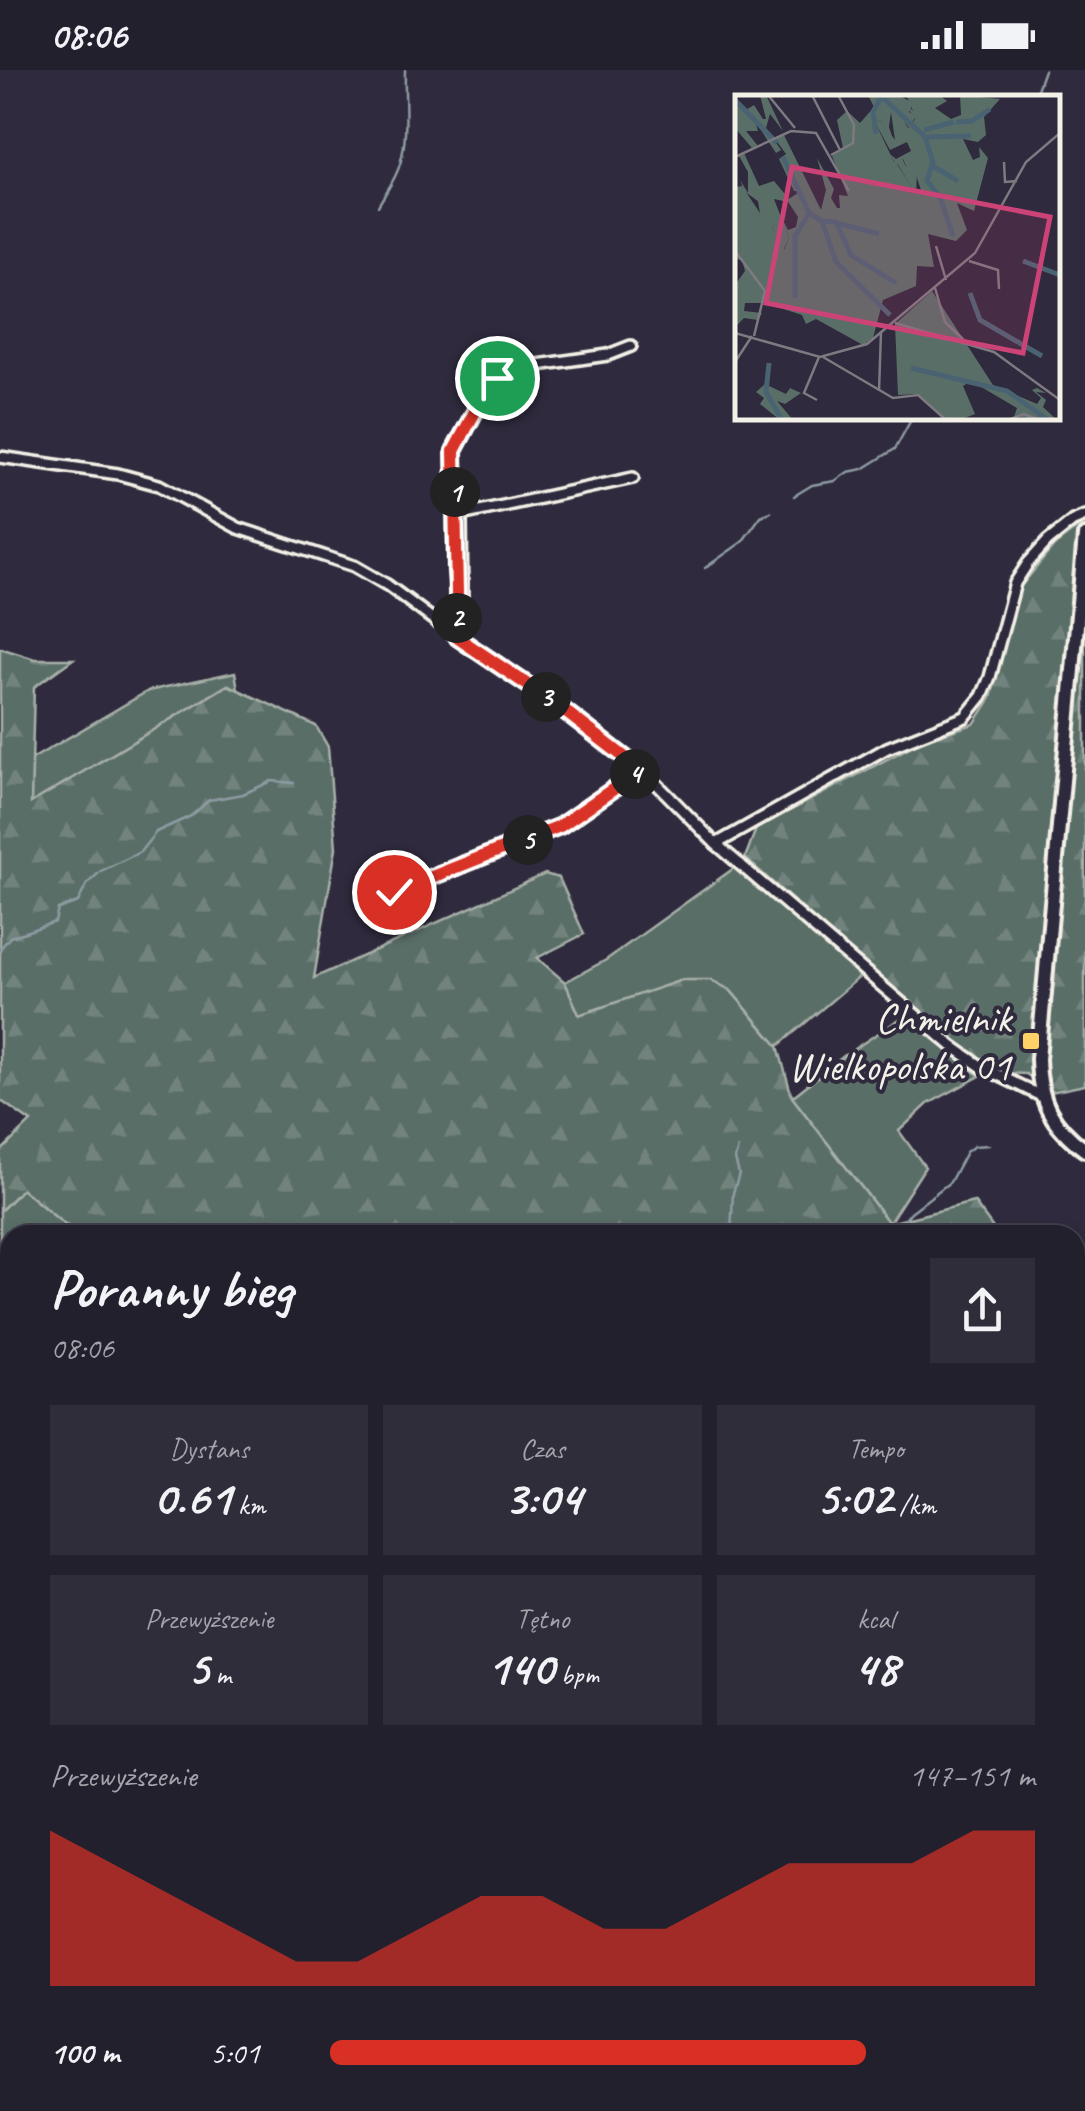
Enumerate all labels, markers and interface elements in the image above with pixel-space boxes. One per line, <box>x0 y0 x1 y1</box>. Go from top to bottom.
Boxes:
text: 08:06 <box>50 12 127 59</box>
inset map <box>735 95 1060 420</box>
pin <box>455 336 540 421</box>
icon: arrive <box>470 351 525 406</box>
pin: 1 <box>430 467 480 517</box>
text: 1 <box>449 474 461 509</box>
pin: 2 <box>432 593 482 643</box>
text: 2 <box>451 600 463 635</box>
pin: 3 <box>521 672 571 722</box>
text: 3 <box>540 679 552 714</box>
pin: 4 <box>610 749 660 799</box>
text: 4 <box>629 756 641 791</box>
pin: 5 <box>503 815 553 865</box>
text: 5 <box>522 822 534 857</box>
pin <box>352 850 437 935</box>
icon: check <box>367 865 422 920</box>
place label: Chmielnik Wielkopolska 01 <box>788 992 1014 1093</box>
marker: Chmielnik Wielkopolska 01 <box>1020 1030 1042 1052</box>
text: Poranny bieg <box>50 1254 293 1324</box>
button: share <box>930 1258 1035 1363</box>
text: 08:06 <box>50 1327 114 1368</box>
text: Dystans <box>170 1431 249 1466</box>
text: Czas <box>520 1431 565 1466</box>
text: Tempo <box>848 1431 904 1466</box>
text: 0.61 <box>153 1466 231 1529</box>
text: 3:04 <box>504 1466 581 1529</box>
text: 5:02 <box>816 1466 892 1529</box>
text: km <box>231 1487 265 1522</box>
text: /km <box>892 1487 936 1522</box>
text: Przewyższenie <box>145 1601 273 1636</box>
text: Tętno <box>516 1601 569 1636</box>
text: kcal <box>857 1601 894 1636</box>
text: 5 <box>187 1636 209 1699</box>
text: 140 <box>486 1636 554 1699</box>
text: 48 <box>853 1636 898 1699</box>
text: m <box>209 1657 231 1692</box>
text: bpm <box>554 1657 599 1692</box>
text: Przewyższenie <box>50 1755 197 1796</box>
text: 147–151 m <box>909 1755 1035 1796</box>
text: 100 m <box>50 2032 119 2073</box>
text: 5:01 <box>210 2032 260 2073</box>

